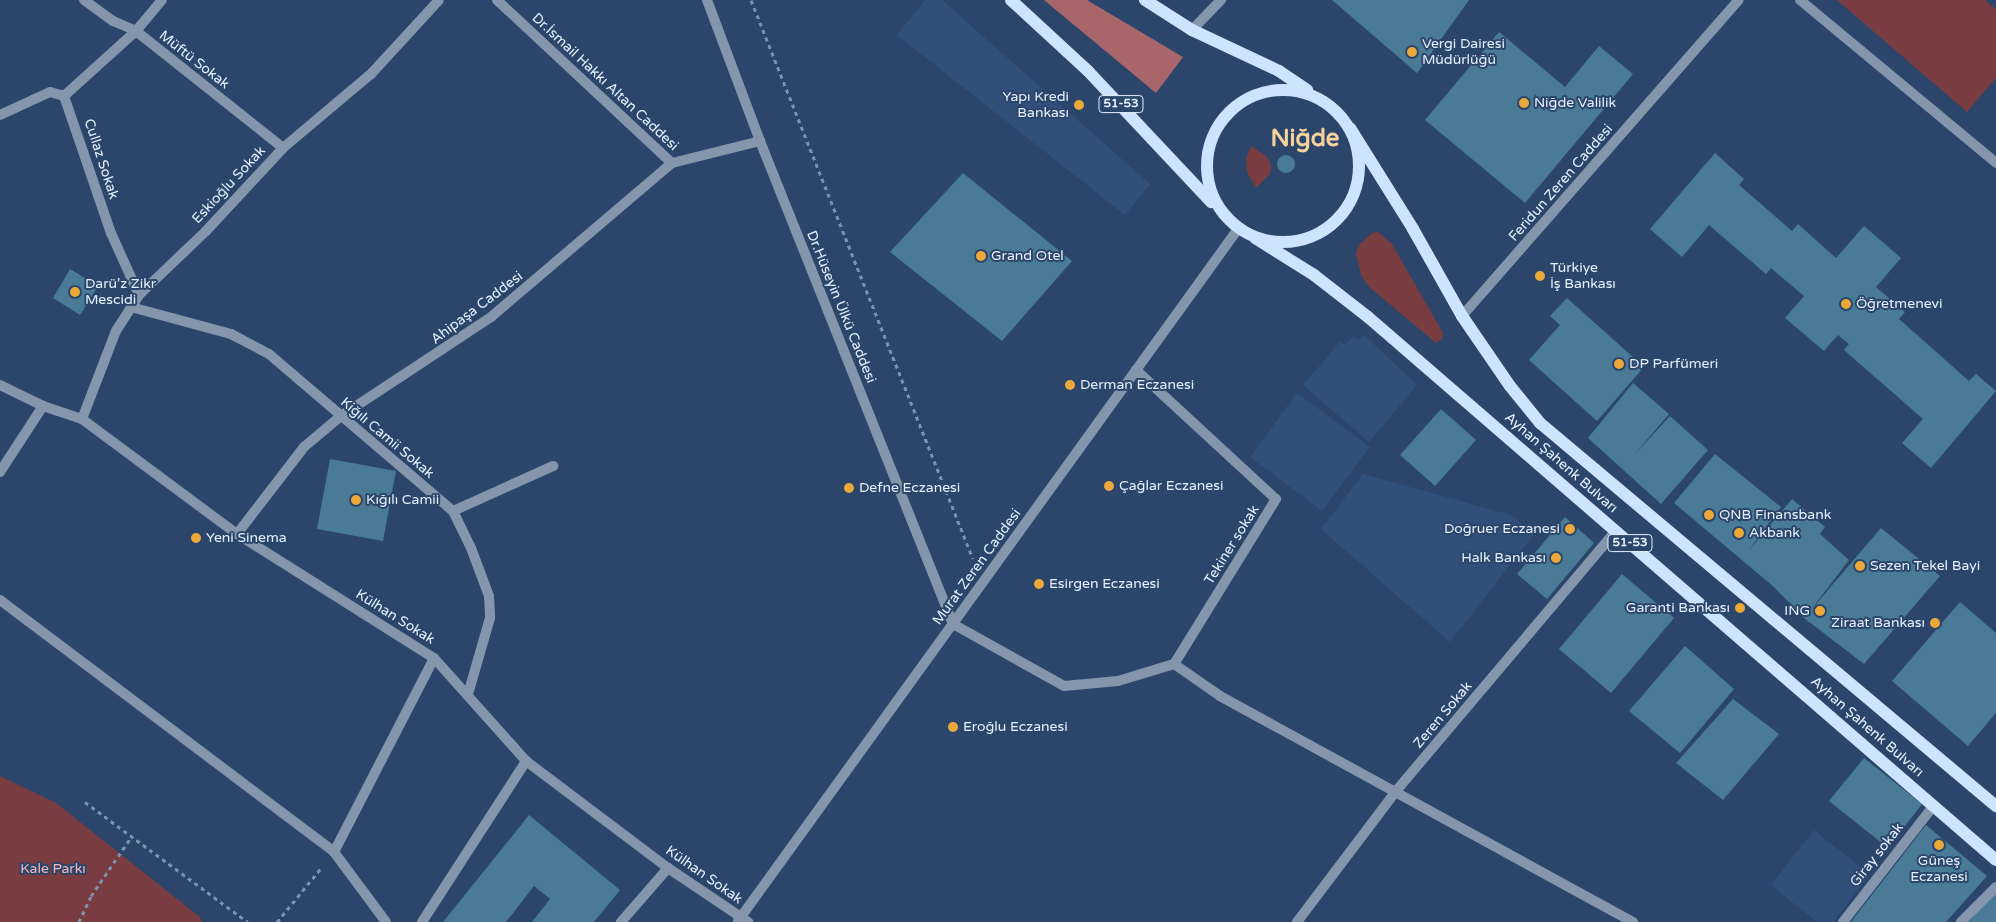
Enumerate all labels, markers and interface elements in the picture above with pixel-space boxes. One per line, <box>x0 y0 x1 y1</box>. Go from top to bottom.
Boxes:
street label: Dr.İsmail Hakkı Altan Caddesi <box>528 10 682 154</box>
street label: Müftü Sokak <box>155 27 233 93</box>
place label: Vergi Dairesi Müdürlüğü <box>1422 36 1505 68</box>
marker: Vergi Dairesi Müdürlüğü <box>1406 46 1418 58</box>
place label: Yapı Kredi Bankası <box>1003 89 1069 121</box>
road number: 51-53 <box>1097 95 1145 114</box>
place label: Niğde Valilik <box>1534 95 1616 111</box>
marker: Niğde Valilik <box>1518 97 1530 109</box>
marker: Yapı Kredi Bankası <box>1073 99 1085 111</box>
street label: Cullaz Sokak <box>80 117 122 201</box>
street label: Feridun Zeren Caddesi <box>1506 121 1616 245</box>
district label: Niğde <box>1271 125 1339 153</box>
street label: Eskioğlu Sokak <box>189 143 269 227</box>
street label: Dr.Hüseyin Ülkü Caddesi <box>803 228 879 386</box>
place label: Grand Otel <box>991 248 1064 264</box>
marker: Grand Otel <box>975 250 987 262</box>
place label: Türkiye İş Bankası <box>1550 260 1616 292</box>
street label: Ahipaşa Caddesi <box>428 268 526 348</box>
marker: Türkiye İş Bankası <box>1534 270 1546 282</box>
place label: Darü’z Zikr Mescidi <box>85 276 156 308</box>
marker: Darü’z Zikr Mescidi <box>69 286 81 298</box>
place label: Öğretmenevi <box>1856 296 1942 312</box>
marker: Öğretmenevi <box>1840 298 1852 310</box>
place label: DP Parfümeri <box>1629 356 1718 372</box>
marker: DP Parfümeri <box>1613 358 1625 370</box>
place label: Derman Eczanesi <box>1080 377 1194 393</box>
marker: Derman Eczanesi <box>1064 379 1076 391</box>
street label: Kiğılı Camii Sokak <box>337 394 437 482</box>
street label: Ayhan Şahenk Bulvarı <box>1501 409 1621 517</box>
place label: Çağlar Eczanesi <box>1119 478 1223 494</box>
place label: Defne Eczanesi <box>859 480 960 496</box>
marker: Çağlar Eczanesi <box>1103 480 1115 492</box>
marker: Defne Eczanesi <box>843 482 855 494</box>
place label: Kığılı Camii <box>366 492 439 508</box>
marker: Kığılı Camii <box>350 494 362 506</box>
street label: Tekiner sokak <box>1201 502 1263 588</box>
street label: Murat Zeren Caddesi <box>929 506 1025 628</box>
place label: QNB Finansbank <box>1719 507 1831 523</box>
marker: QNB Finansbank <box>1703 509 1715 521</box>
place label: Doğruer Eczanesi <box>1444 521 1560 537</box>
marker: Doğruer Eczanesi <box>1564 523 1576 535</box>
place label: Akbank <box>1749 525 1800 541</box>
marker: Akbank <box>1733 527 1745 539</box>
place label: Yeni Sinema <box>206 530 287 546</box>
marker: Yeni Sinema <box>190 532 202 544</box>
road number: 51-53 <box>1606 534 1654 552</box>
place label: Halk Bankası <box>1461 550 1546 566</box>
marker: Halk Bankası <box>1550 552 1562 564</box>
place label: Sezen Tekel Bayi <box>1870 558 1980 574</box>
marker: Sezen Tekel Bayi <box>1854 560 1866 572</box>
place label: Esirgen Eczanesi <box>1049 576 1160 592</box>
marker: Esirgen Eczanesi <box>1033 578 1045 590</box>
street label: Külhan Sokak <box>352 586 438 648</box>
place label: Garanti Bankası <box>1626 600 1730 616</box>
marker: Garanti Bankası <box>1734 602 1746 614</box>
place label: ING <box>1784 603 1810 619</box>
marker: ING <box>1814 605 1826 617</box>
place label: Ziraat Bankası <box>1831 615 1925 631</box>
marker: Ziraat Bankası <box>1929 617 1941 629</box>
street label: Ayhan Şahenk Bulvarı <box>1807 673 1927 781</box>
street label: Zeren Sokak <box>1410 678 1476 752</box>
place label: Eroğlu Eczanesi <box>963 719 1068 735</box>
marker: Eroğlu Eczanesi <box>947 721 959 733</box>
street label: Giray sokak <box>1847 820 1907 890</box>
marker: Güneş Eczanesi <box>1933 839 1945 851</box>
street label: Külhan Sokak <box>662 842 746 908</box>
place label: Güneş Eczanesi <box>1910 853 1968 886</box>
park label: Kale Parkı <box>20 861 86 877</box>

